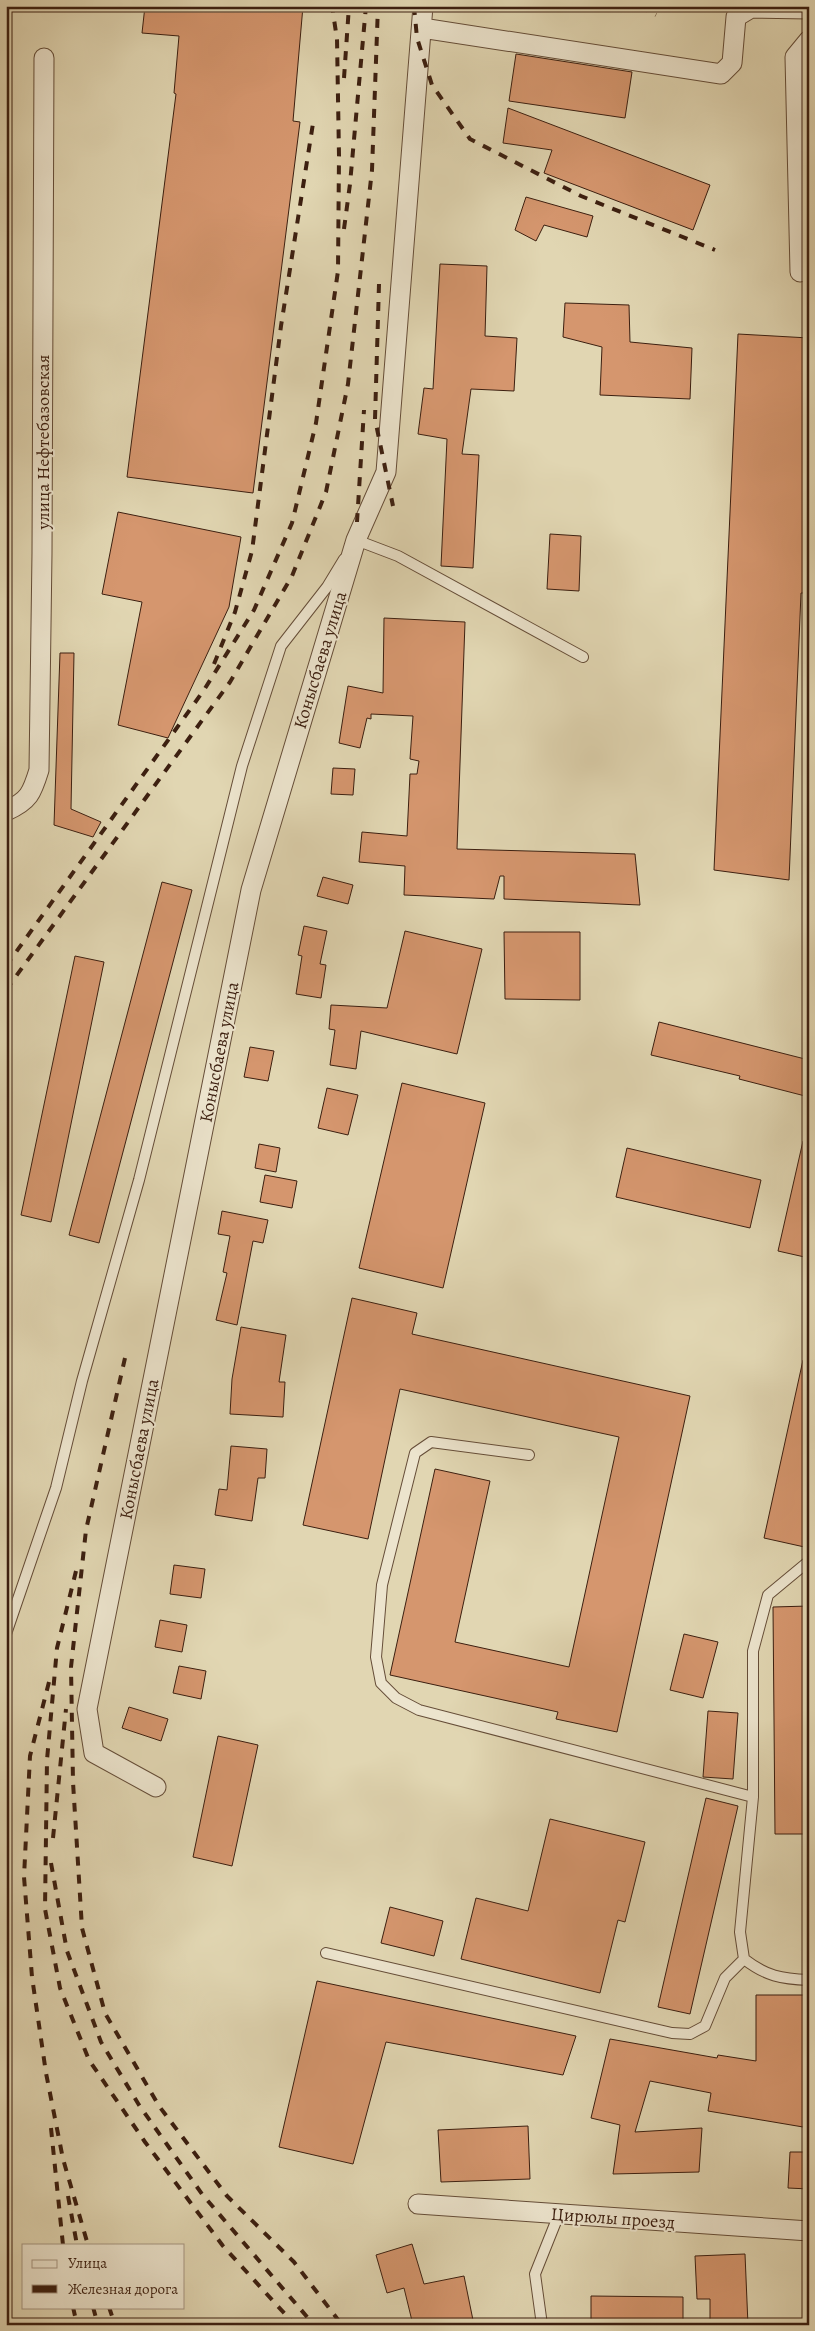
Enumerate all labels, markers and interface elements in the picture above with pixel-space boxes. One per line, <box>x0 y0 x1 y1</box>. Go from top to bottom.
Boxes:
street label: улица Нефтебазовская <box>31 355 55 530</box>
street label: Конысбаева улица <box>288 588 353 732</box>
street label: Конысбаева улица <box>194 979 245 1124</box>
street label: Конысбаева улица <box>114 1376 165 1521</box>
street label: Цирюлы проезд <box>550 2202 676 2234</box>
legend <box>22 2244 185 2308</box>
text: Улица <box>68 2253 107 2273</box>
text: Железная дорога <box>68 2279 178 2299</box>

